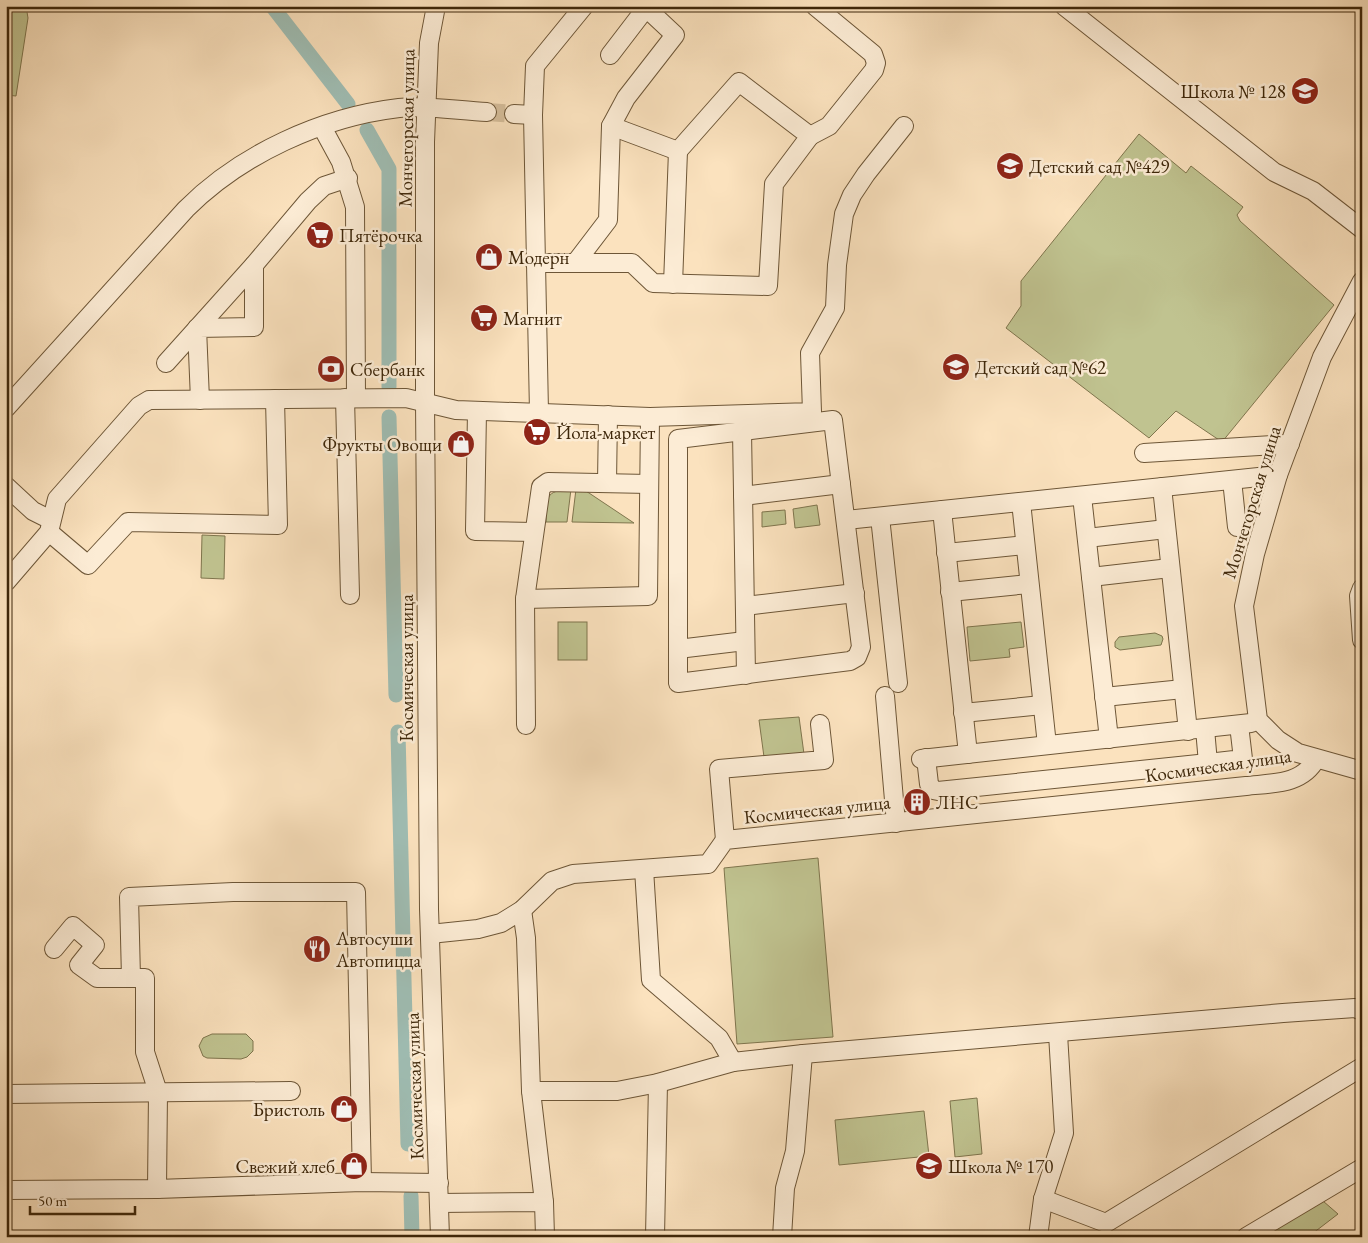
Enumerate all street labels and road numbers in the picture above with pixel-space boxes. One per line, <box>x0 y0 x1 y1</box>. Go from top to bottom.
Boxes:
street label: Мончегорская улица <box>393 48 420 207</box>
street label: Мончегорская улица <box>1216 422 1287 582</box>
street label: Космическая улица <box>394 594 419 742</box>
street label: Космическая улица <box>1143 743 1293 788</box>
street label: Космическая улица <box>742 789 892 830</box>
street label: Космическая улица <box>399 1011 430 1160</box>

